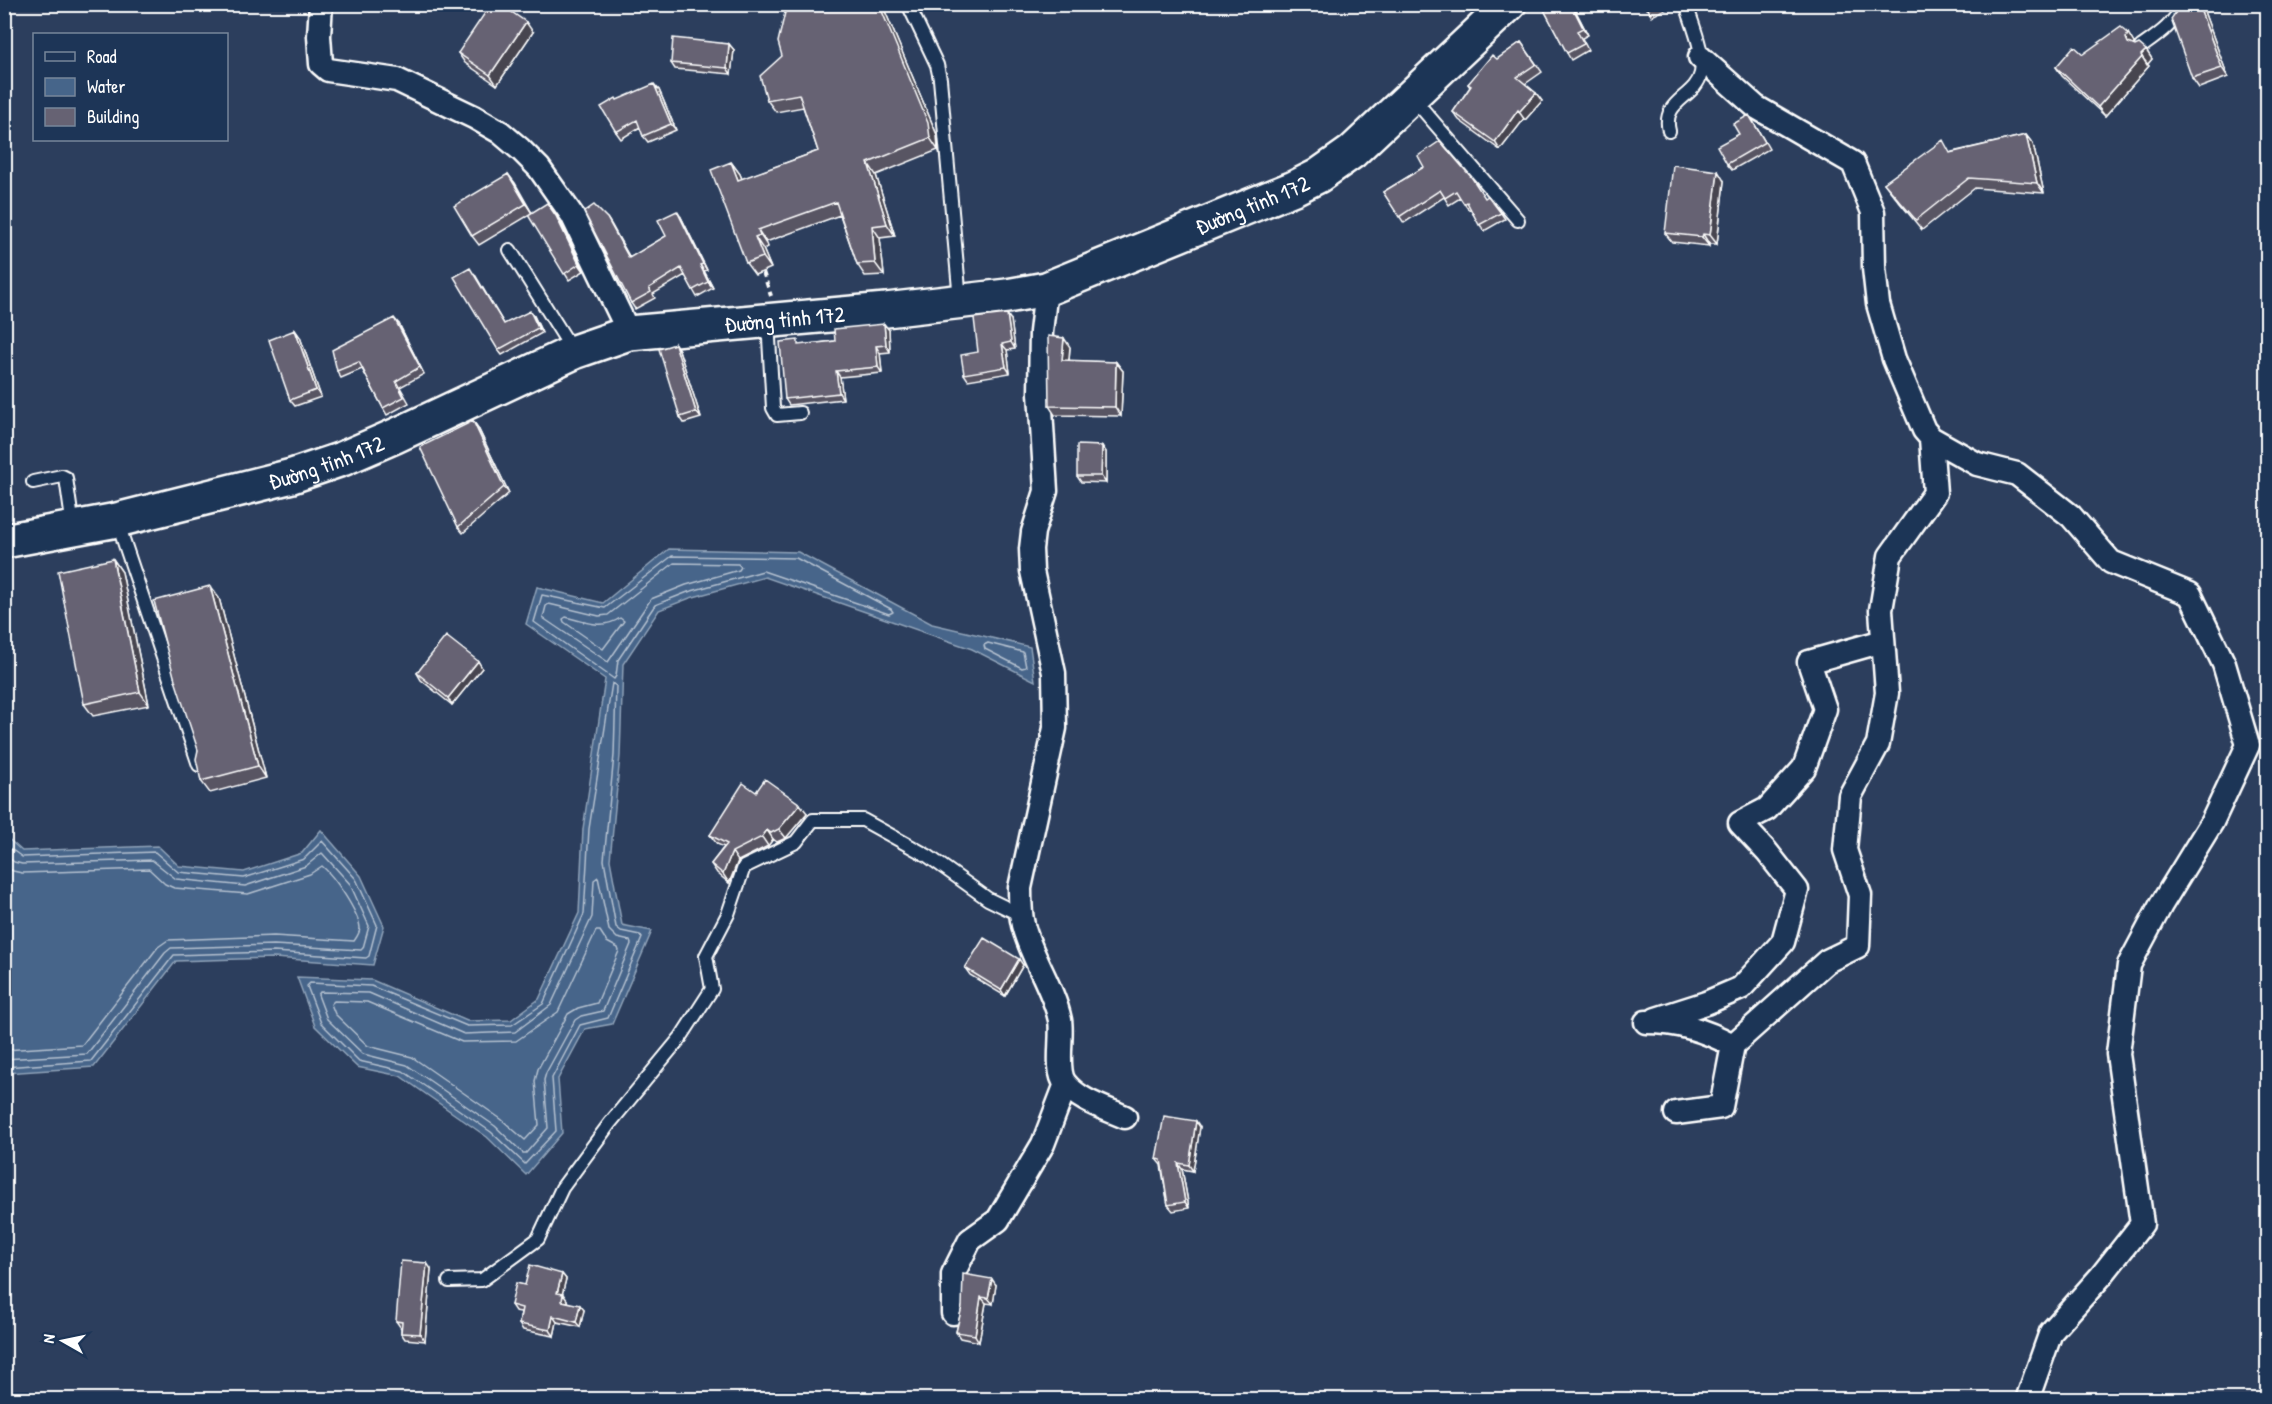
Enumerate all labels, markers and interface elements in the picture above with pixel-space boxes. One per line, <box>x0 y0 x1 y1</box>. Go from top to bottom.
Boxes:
legend <box>33 33 228 141</box>
text: Road <box>87 44 117 69</box>
text: Water <box>87 74 125 99</box>
text: Building <box>87 104 139 129</box>
street label: Đường tỉnh 172 <box>1191 167 1315 242</box>
street label: Đường tỉnh 172 <box>723 299 847 339</box>
street label: Đường tỉnh 172 <box>265 427 389 496</box>
north arrow <box>33 1311 93 1371</box>
text: N <box>37 1332 60 1345</box>

